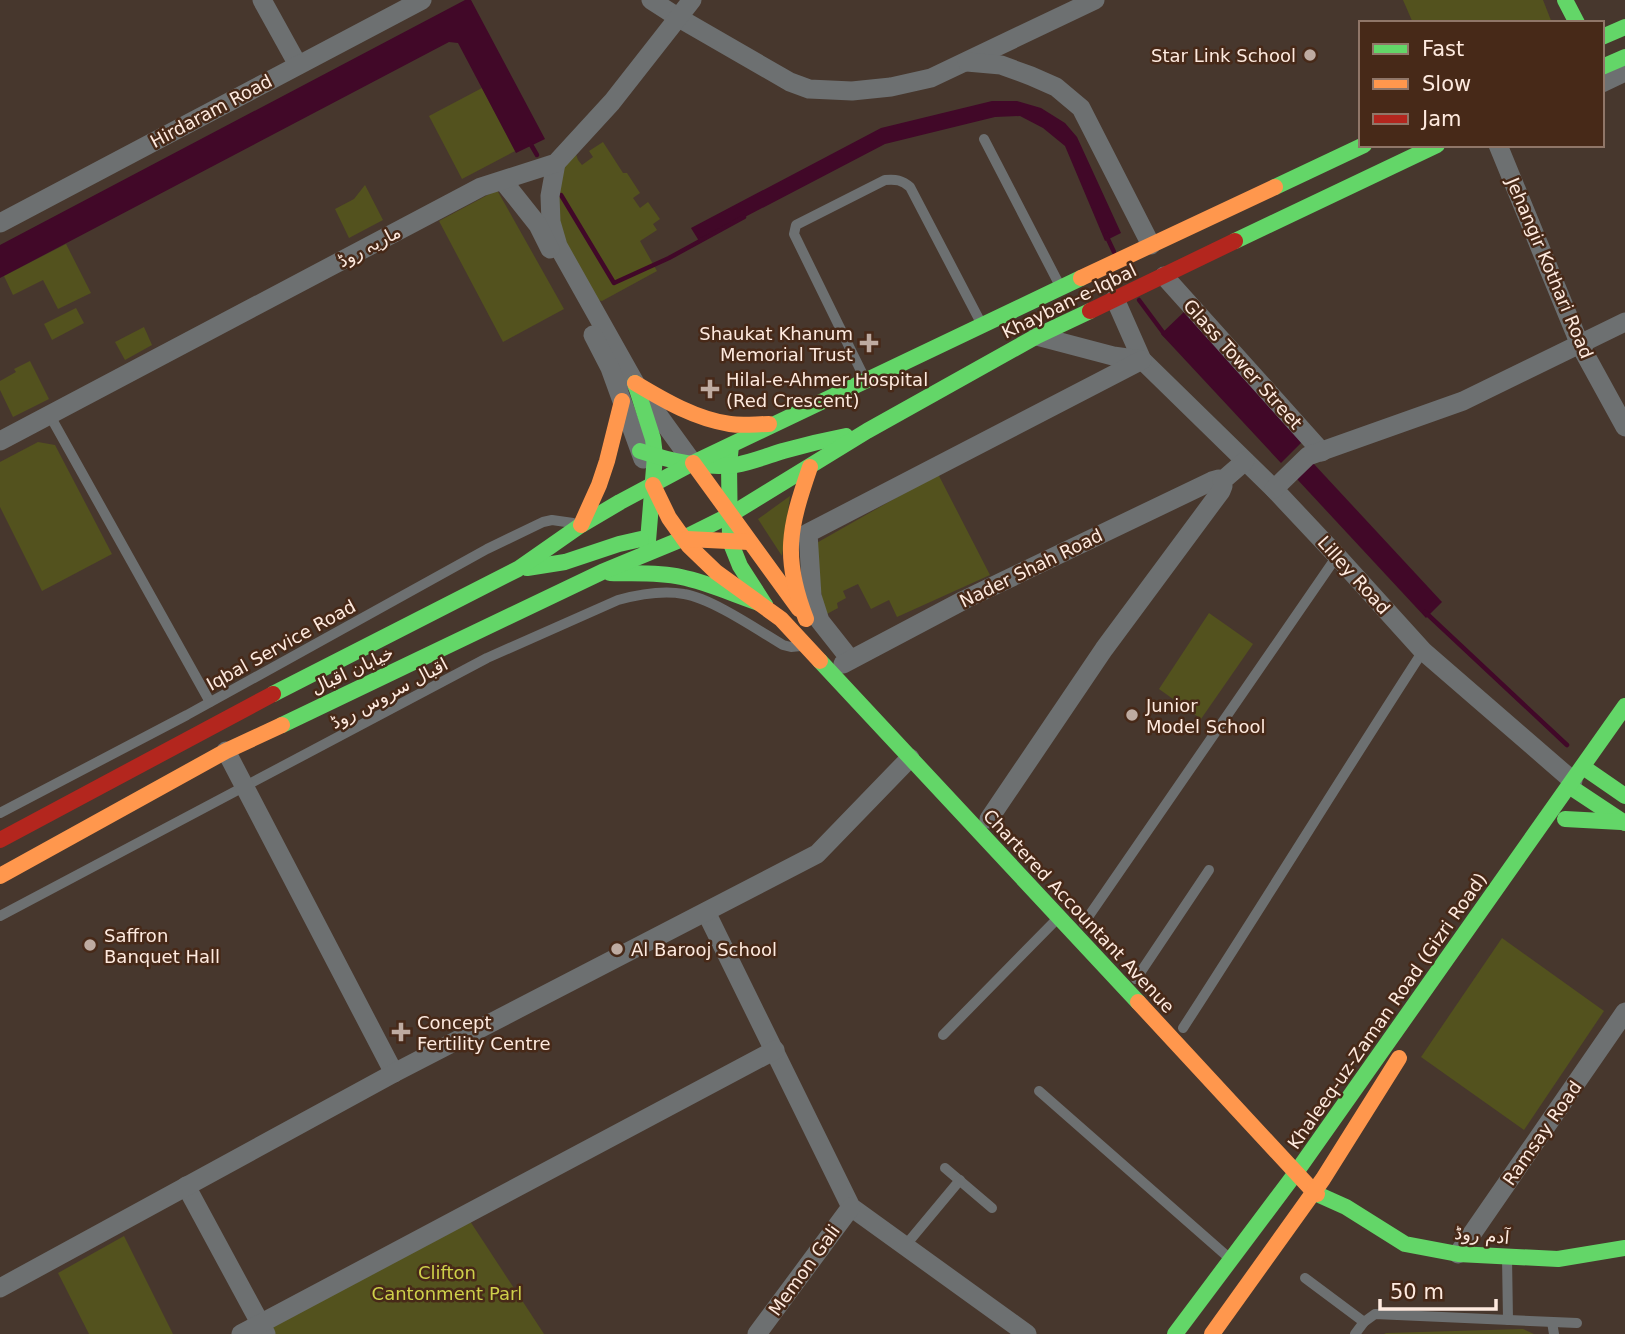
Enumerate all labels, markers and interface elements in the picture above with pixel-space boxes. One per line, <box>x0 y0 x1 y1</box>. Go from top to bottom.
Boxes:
legend <box>1359 21 1604 147</box>
text: Fast <box>1422 37 1464 61</box>
place label: Star Link School <box>1151 45 1296 66</box>
marker: Star Link School <box>1302 47 1318 63</box>
street label: Hirdaram Road <box>146 70 276 152</box>
text: Slow <box>1422 72 1471 96</box>
text: Jam <box>1420 107 1462 131</box>
street label: Jehangir Kothari Road <box>1502 173 1598 362</box>
street label: ماریہ روڈ <box>334 221 405 272</box>
street label: Khayban-e-Iqbal <box>998 259 1140 343</box>
street label: Glass Tower Street <box>1179 295 1307 433</box>
place label: Shaukat Khanum Memorial Trust <box>699 323 853 365</box>
marker: Shaukat Khanum Memorial Trust <box>859 333 879 353</box>
place label: Hilal-e-Ahmer Hospital (Red Crescent) <box>726 369 928 411</box>
marker: Hilal-e-Ahmer Hospital (Red Crescent) <box>700 379 720 399</box>
street label: Nader Shah Road <box>956 524 1106 612</box>
street label: Lilley Road <box>1314 532 1394 618</box>
street label: Iqbal Service Road <box>203 595 359 695</box>
street label: خیابان اقبال <box>307 642 397 698</box>
street label: اقبال سروس روڈ <box>327 653 452 734</box>
place label: Junior Model School <box>1145 695 1266 737</box>
marker: Junior Model School <box>1124 707 1140 723</box>
street label: Chartered Accountant Avenue <box>979 805 1179 1017</box>
street label: Khaleeq-uz-Zaman Road (Gizri Road) <box>1283 869 1491 1153</box>
place label: Saffron Banquet Hall <box>104 925 220 967</box>
marker: Saffron Banquet Hall <box>82 937 98 953</box>
place label: Al Barooj School <box>631 939 777 960</box>
marker: Al Barooj School <box>609 941 625 957</box>
place label: Concept Fertility Centre <box>417 1012 551 1054</box>
marker: Concept Fertility Centre <box>391 1022 411 1042</box>
street label: Ramsay Road <box>1498 1077 1586 1189</box>
street label: Memon Gali <box>764 1220 844 1320</box>
street label: آدم روڈ <box>1453 1221 1512 1249</box>
park label: Clifton Cantonment Parl <box>372 1262 522 1304</box>
scale bar <box>1380 1268 1496 1312</box>
text: 50 m <box>1390 1280 1444 1304</box>

